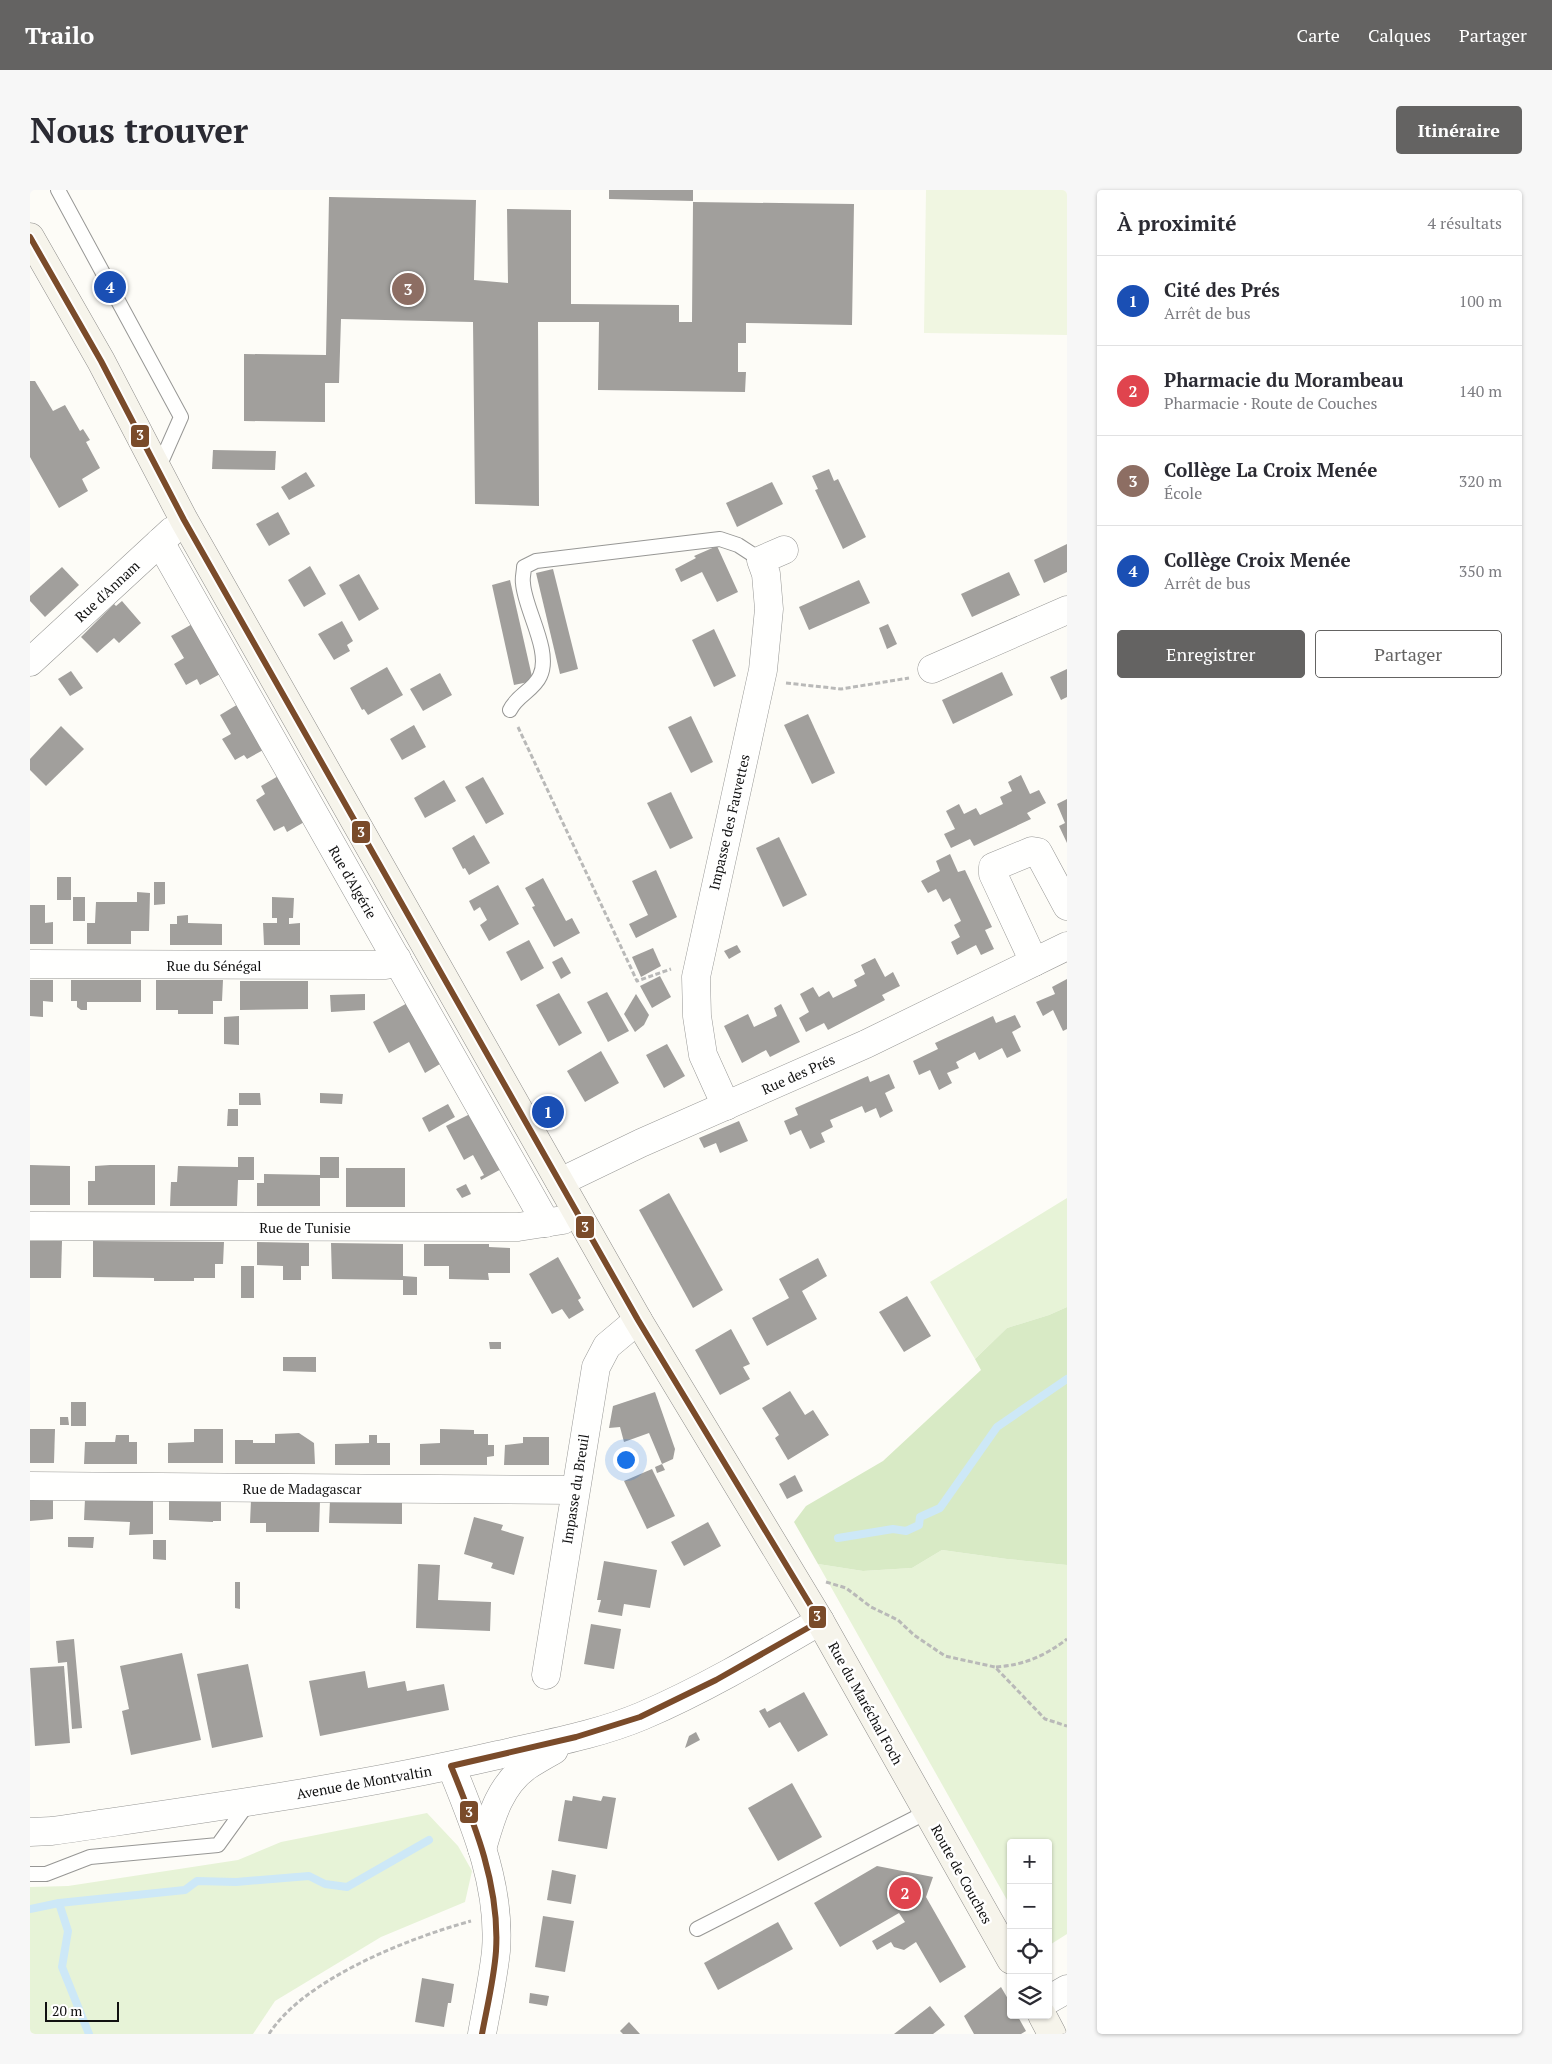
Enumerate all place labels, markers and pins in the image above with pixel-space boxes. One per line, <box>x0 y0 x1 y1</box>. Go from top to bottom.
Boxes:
pin: 4 <box>94 268 126 306</box>
pin: 3 <box>392 270 424 308</box>
pin: 1 <box>532 1093 564 1131</box>
pin: 2 <box>889 1874 921 1912</box>

